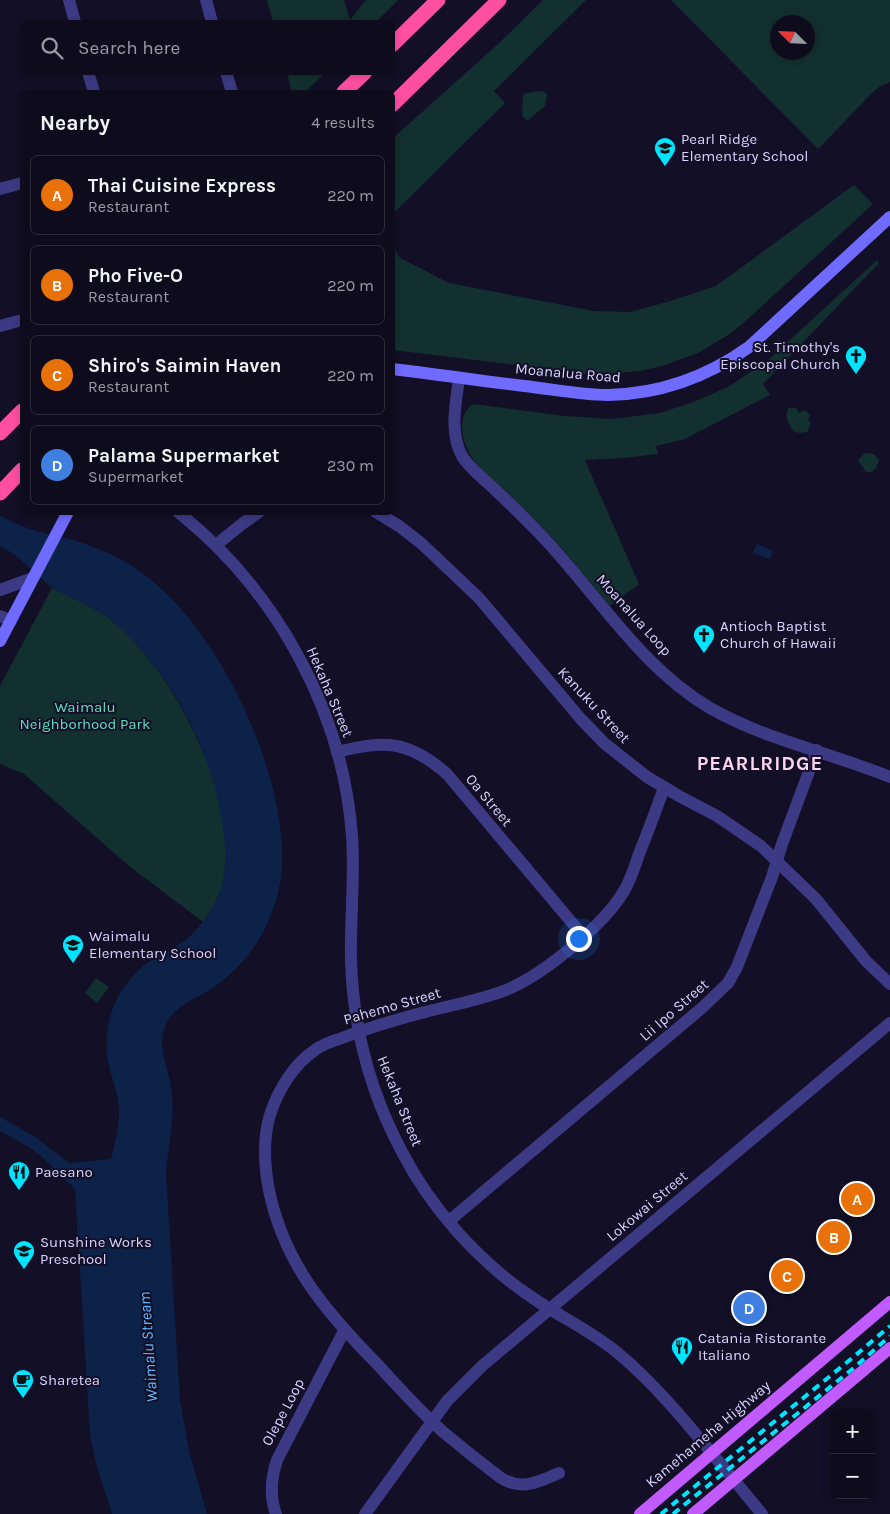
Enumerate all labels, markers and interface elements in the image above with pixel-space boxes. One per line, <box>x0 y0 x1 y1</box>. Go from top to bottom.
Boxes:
north arrow <box>770 15 815 60</box>
search box <box>20 20 395 75</box>
icon: search <box>38 34 66 62</box>
text: Search here <box>78 37 180 59</box>
text: Nearby <box>40 111 110 135</box>
text: 4 results <box>311 113 375 132</box>
place label: Pearl Ridge Elementary School <box>681 130 808 165</box>
school or university icon: Pearl Ridge Elementary School <box>653 136 677 167</box>
text: Thai Cuisine Express <box>88 175 276 197</box>
text: A <box>52 186 62 205</box>
text: 220 m <box>327 186 374 205</box>
text: Restaurant <box>88 197 169 216</box>
text: Pho Five-O <box>88 265 183 287</box>
text: B <box>52 276 62 295</box>
text: 220 m <box>327 276 374 295</box>
text: Restaurant <box>88 287 169 306</box>
place label: St. Timothy's Episcopal Church <box>720 338 840 373</box>
church icon: St. Timothy's Episcopal Church <box>844 344 868 375</box>
text: Shiro's Saimin Haven <box>88 355 281 377</box>
street label: Moanalua Road <box>514 359 622 387</box>
text: C <box>52 366 62 385</box>
text: 220 m <box>327 366 374 385</box>
text: Restaurant <box>88 377 169 396</box>
text: Palama Supermarket <box>88 445 280 467</box>
text: D <box>52 456 62 475</box>
text: 230 m <box>327 456 374 475</box>
text: Supermarket <box>88 467 184 486</box>
street label: Moanalua Loop <box>593 570 675 660</box>
place label: Antioch Baptist Church of Hawaii <box>720 617 836 652</box>
church icon: Antioch Baptist Church of Hawaii <box>692 623 716 654</box>
street label: Hekaha Street <box>303 644 357 740</box>
street label: Kanuku Street <box>554 663 634 747</box>
park label: Waimalu Neighborhood Park <box>20 698 150 733</box>
district label: PEARLRIDGE <box>697 752 823 775</box>
street label: Oa Street <box>462 770 516 830</box>
your location <box>566 926 592 952</box>
place label: Waimalu Elementary School <box>89 927 216 962</box>
school or university icon: Waimalu Elementary School <box>61 933 85 964</box>
street label: Lii Ipo Street <box>636 975 712 1045</box>
street label: Pahemo Street <box>341 983 443 1028</box>
street label: Hekaha Street <box>374 1053 427 1149</box>
restaurant icon: Paesano <box>7 1160 31 1191</box>
place label: Paesano <box>35 1163 93 1181</box>
street label: Lokowai Street <box>603 1167 691 1245</box>
pin: A <box>841 1180 873 1218</box>
pin: B <box>818 1218 850 1256</box>
place label: Sunshine Works Preschool <box>40 1233 152 1268</box>
school or university icon: Sunshine Works Preschool <box>12 1239 36 1270</box>
pin: C <box>771 1257 803 1295</box>
pin: D <box>733 1289 765 1327</box>
water label: Waimalu Stream <box>135 1291 161 1403</box>
place label: Catania Ristorante Italiano <box>698 1329 826 1364</box>
restaurant icon: Catania Ristorante Italiano <box>670 1335 694 1366</box>
cafe icon: Sharetea <box>11 1368 35 1399</box>
place label: Sharetea <box>39 1371 100 1389</box>
street label: Olepe Loop <box>258 1375 308 1449</box>
street label: Kamehameha Highway <box>642 1377 774 1491</box>
map controls <box>830 1409 875 1499</box>
button: + <box>830 1409 875 1454</box>
button: − <box>830 1454 875 1499</box>

